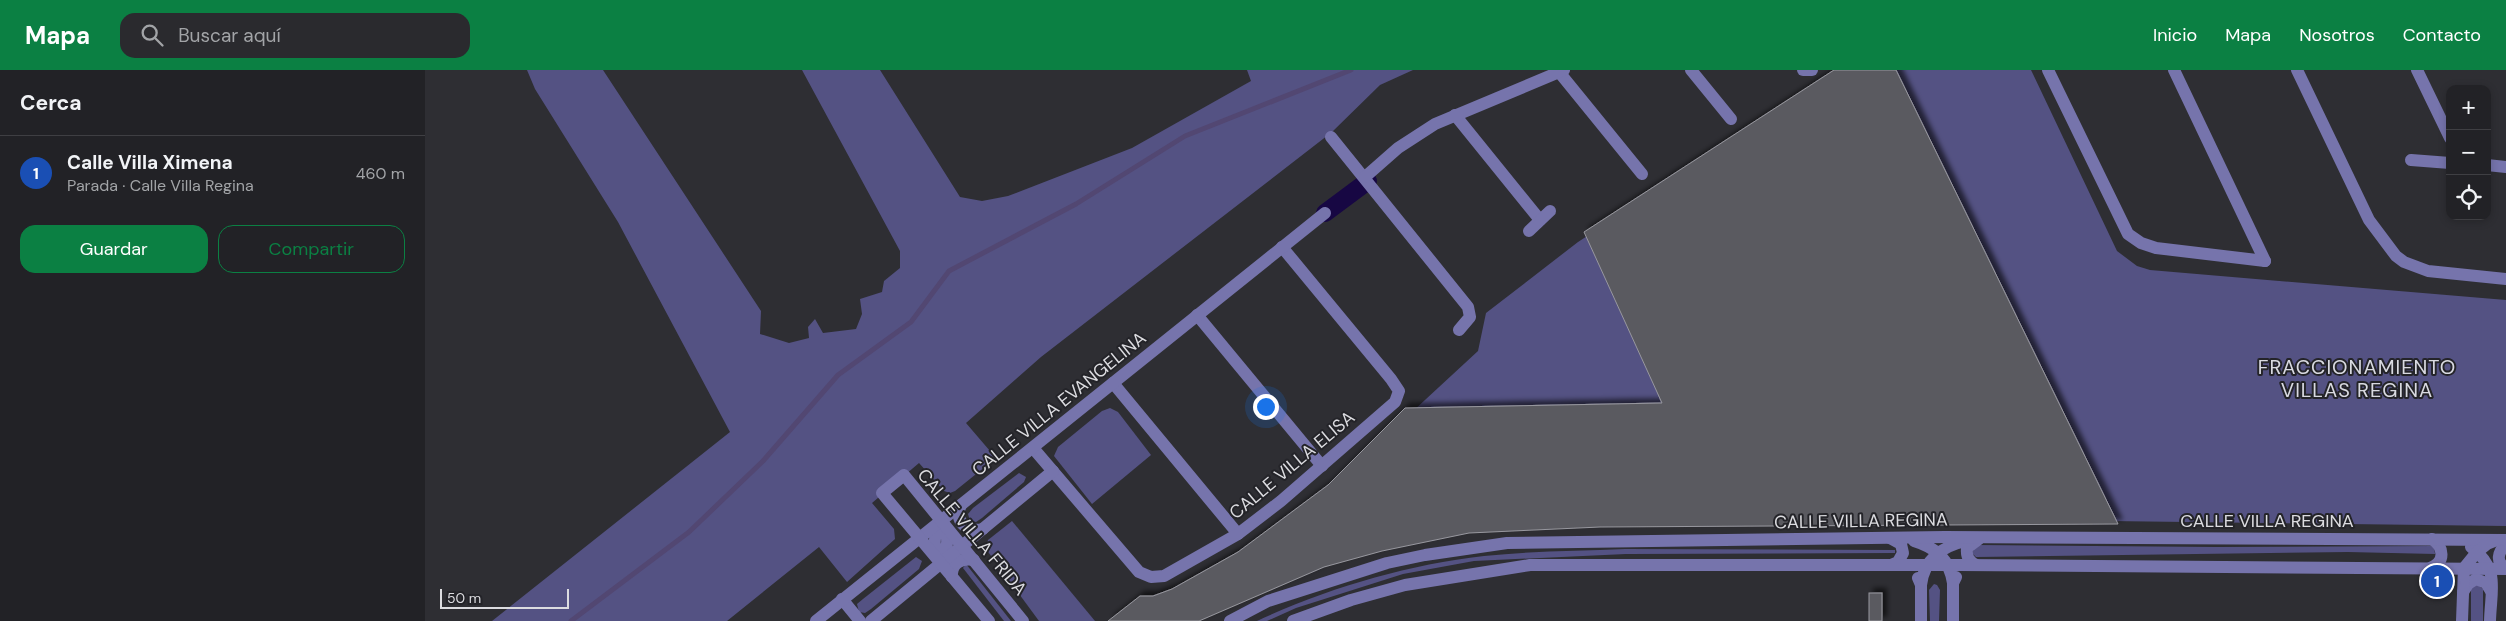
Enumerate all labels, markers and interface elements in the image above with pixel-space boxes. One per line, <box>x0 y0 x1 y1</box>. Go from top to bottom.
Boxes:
search box <box>120 13 470 58</box>
text: Mapa <box>25 20 90 51</box>
icon: search <box>138 21 166 49</box>
text: Buscar aquí <box>178 23 281 48</box>
text: Inicio <box>2153 23 2197 47</box>
text: Mapa <box>2225 23 2271 47</box>
text: Nosotros <box>2299 23 2375 47</box>
text: Contacto <box>2403 23 2481 47</box>
map controls <box>2446 85 2491 220</box>
button: + <box>2446 85 2491 130</box>
text: Cerca <box>20 89 82 117</box>
button: − <box>2446 130 2491 175</box>
text: Calle Villa Ximena <box>67 150 233 175</box>
text: 1 <box>33 163 39 184</box>
text: 460 m <box>356 163 405 184</box>
text: Parada · Calle Villa Regina <box>67 175 254 196</box>
button: locate <box>2446 175 2491 220</box>
button: Guardar <box>20 225 208 273</box>
button: Compartir <box>218 225 405 273</box>
street label: CALLE VILLA EVANGELINA <box>967 326 1151 482</box>
district label: FRACCIONAMIENTO VILLAS REGINA <box>2258 354 2456 403</box>
your location <box>1253 394 1279 420</box>
street label: CALLE VILLA ELISA <box>1224 405 1360 525</box>
street label: CALLE VILLA FRIDA <box>912 464 1032 600</box>
street label: CALLE VILLA REGINA <box>1774 507 1948 535</box>
street label: CALLE VILLA REGINA <box>2180 509 2354 533</box>
pin: 1 <box>2421 562 2453 600</box>
scale bar <box>440 586 569 609</box>
text: 50 m <box>447 589 481 607</box>

